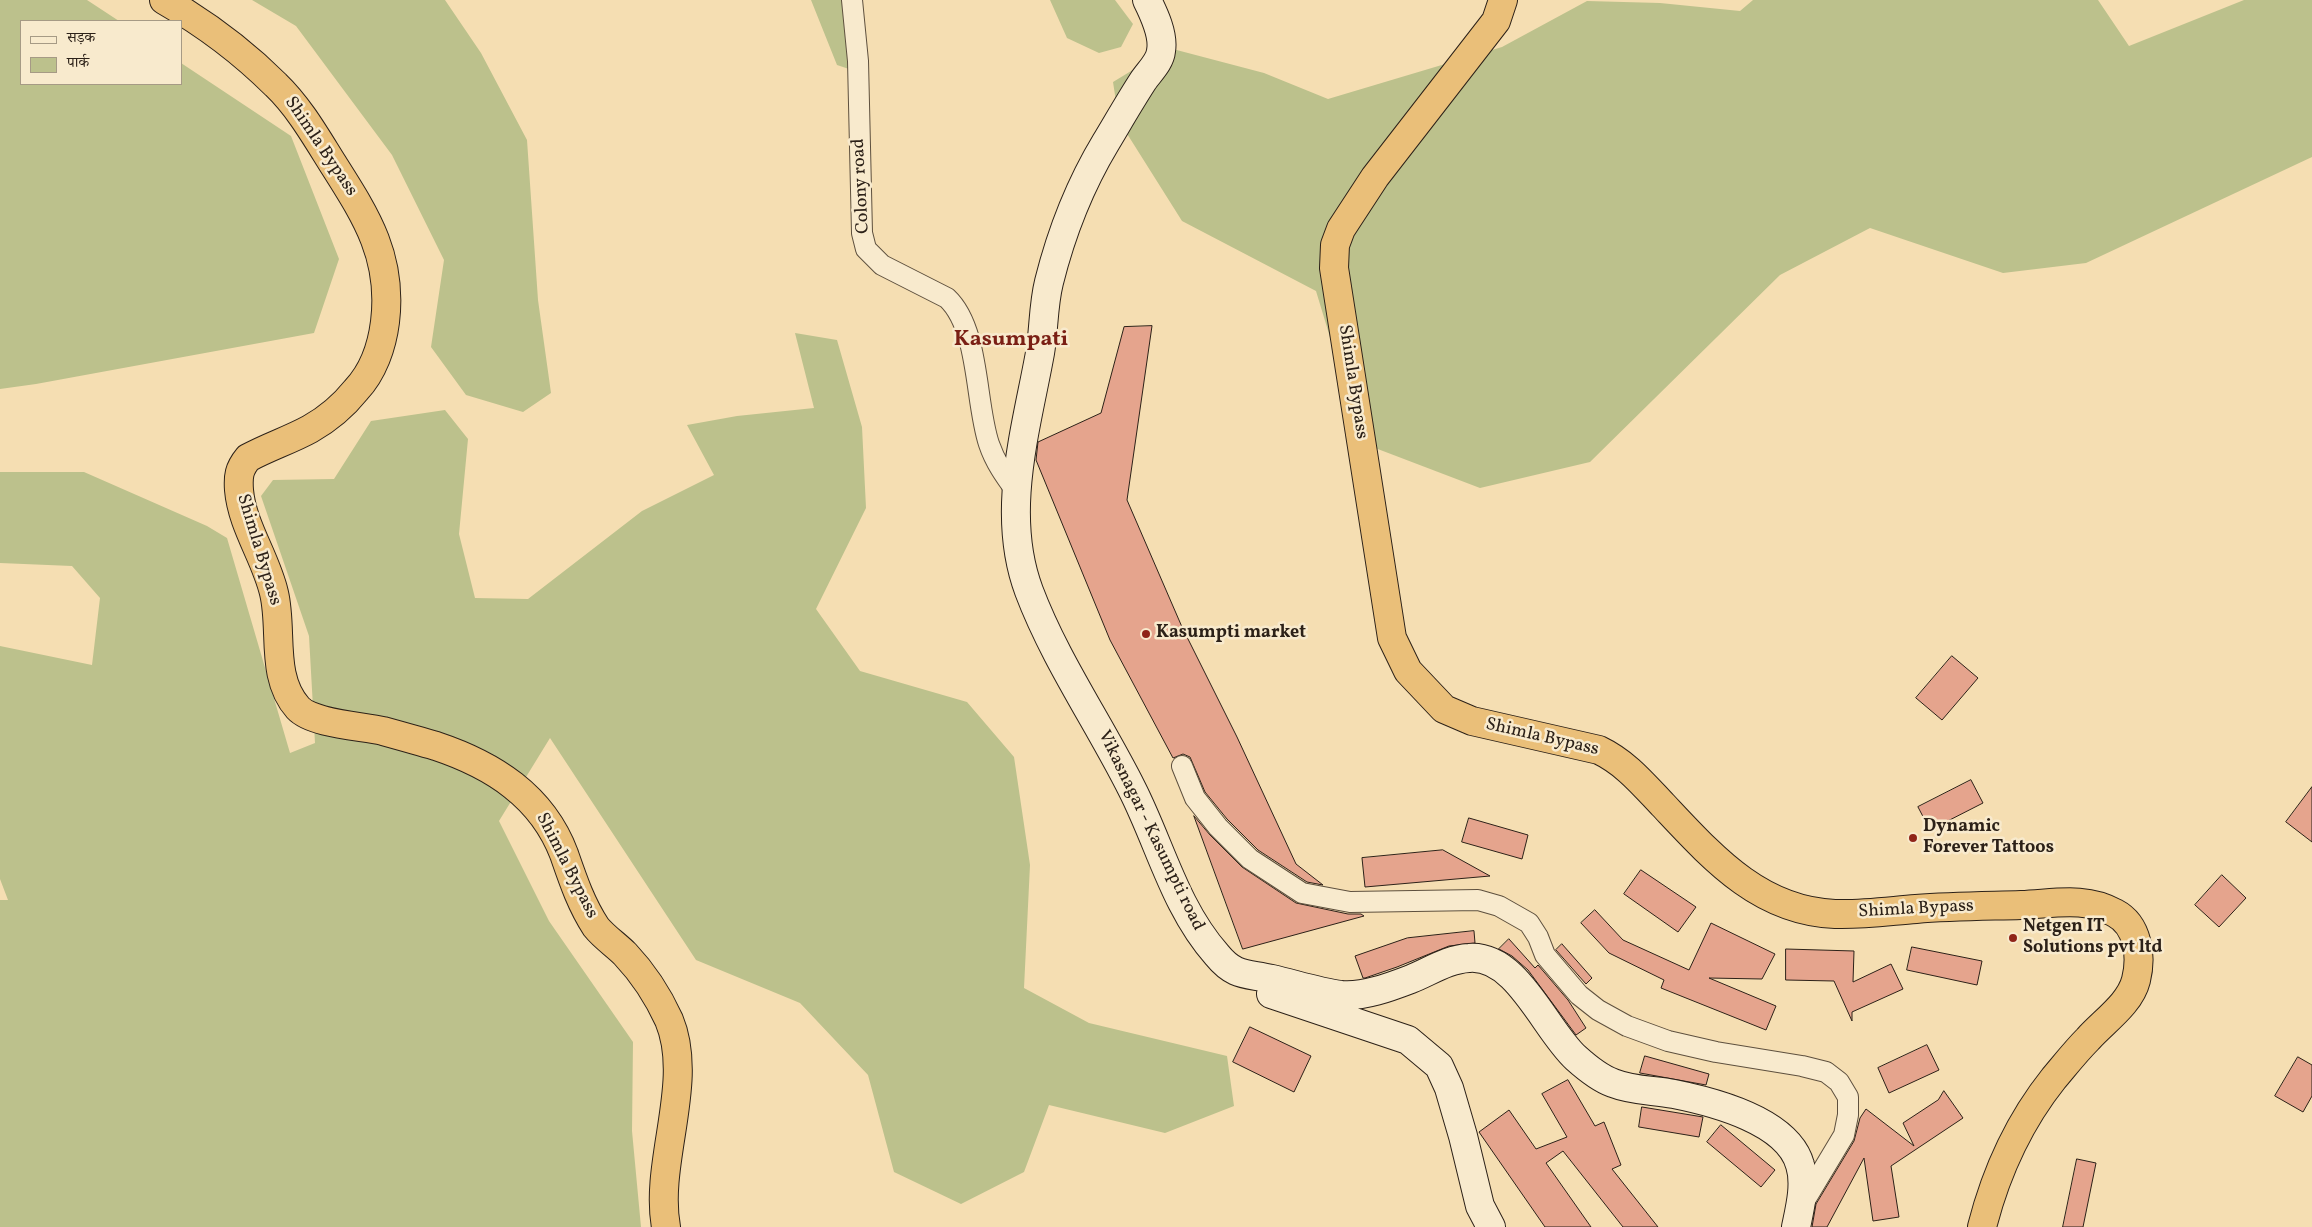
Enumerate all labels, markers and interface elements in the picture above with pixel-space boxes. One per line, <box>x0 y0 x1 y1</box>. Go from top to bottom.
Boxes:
legend <box>20 20 182 85</box>
text: सड़क <box>67 28 95 49</box>
text: पार्क <box>67 53 89 74</box>
street label: Shimla Bypass <box>279 93 361 201</box>
street label: Colony road <box>849 138 875 234</box>
street label: Shimla Bypass <box>1332 323 1372 441</box>
district label: Kasumpati <box>954 328 1068 354</box>
street label: Shimla Bypass <box>231 492 285 608</box>
place label: Kasumpti market <box>1156 623 1306 645</box>
marker: Kasumpti market <box>1140 628 1152 640</box>
street label: Shimla Bypass <box>1483 714 1601 762</box>
street label: Vikasnagar - Kasumpti road <box>1092 727 1208 935</box>
street label: Shimla Bypass <box>530 810 602 922</box>
place label: Dynamic Forever Tattoos <box>1923 817 2054 860</box>
marker: Dynamic Forever Tattoos <box>1907 832 1919 844</box>
street label: Shimla Bypass <box>1858 896 1974 924</box>
place label: Netgen IT Solutions pvt ltd <box>2023 917 2162 960</box>
marker: Netgen IT Solutions pvt ltd <box>2007 932 2019 944</box>

